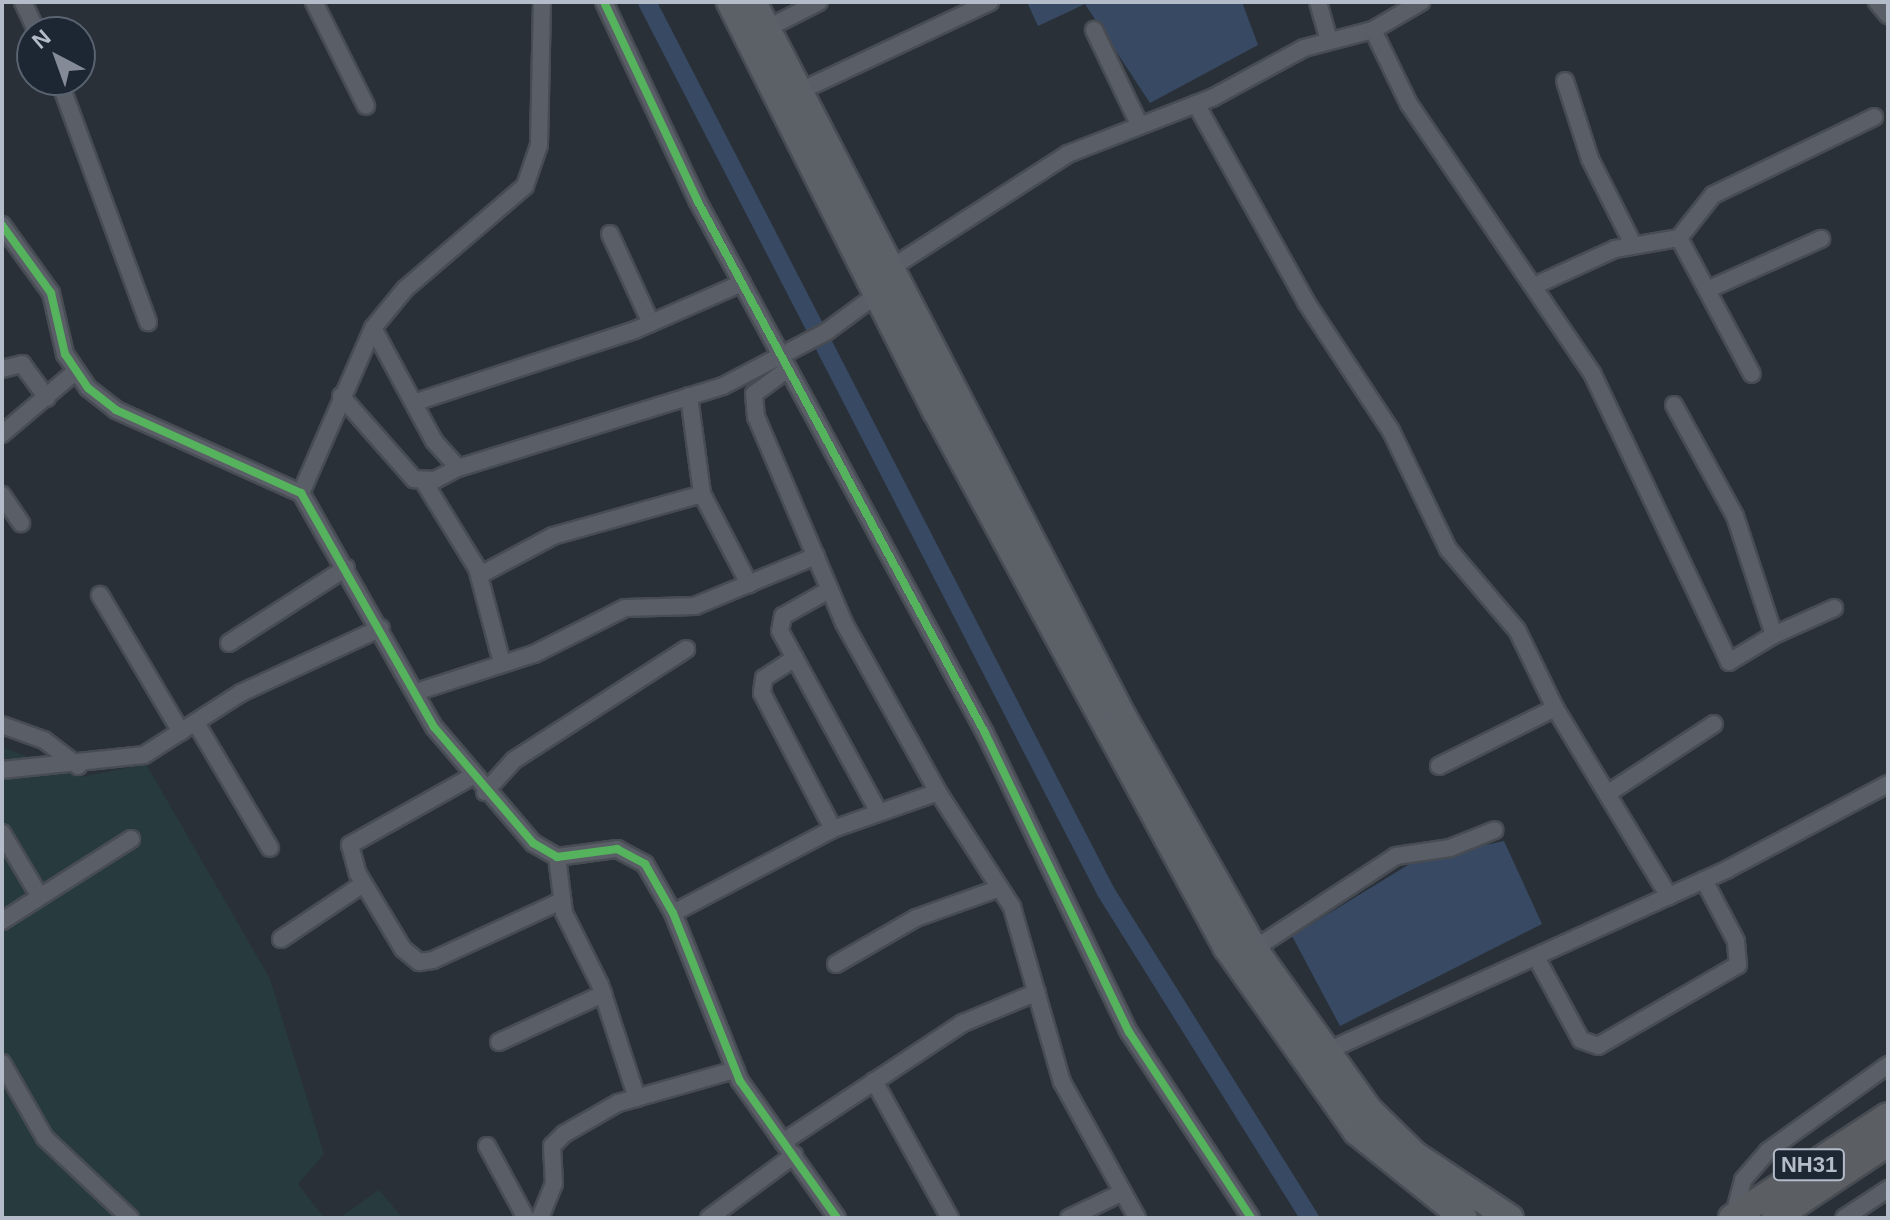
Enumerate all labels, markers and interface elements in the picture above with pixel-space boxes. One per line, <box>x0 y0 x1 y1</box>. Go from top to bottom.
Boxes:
north arrow <box>16 16 96 96</box>
text: N <box>27 24 55 54</box>
road number: NH31 <box>1771 1147 1847 1183</box>

